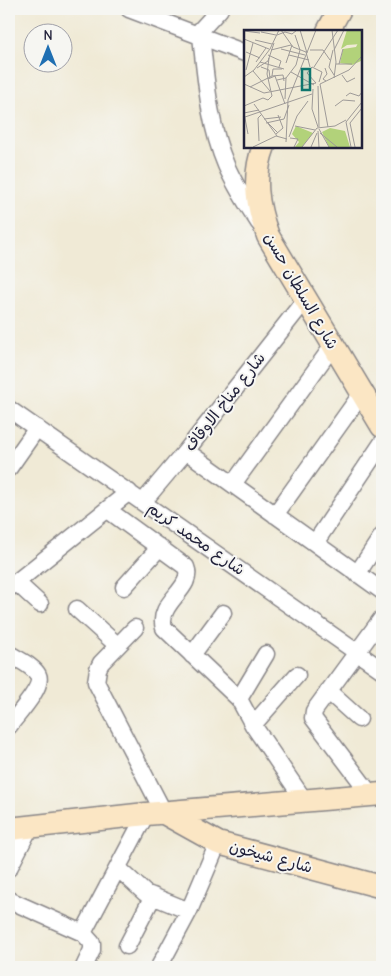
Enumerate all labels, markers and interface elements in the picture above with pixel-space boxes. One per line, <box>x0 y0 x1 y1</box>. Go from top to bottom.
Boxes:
north arrow <box>22 22 72 72</box>
text: N <box>43 27 53 44</box>
inset map <box>244 30 361 148</box>
street label: شارع السلطان حسن <box>259 230 342 353</box>
street label: شارع مناخ الاوقاف <box>181 349 271 456</box>
street label: شارع محمد كريم <box>142 499 248 582</box>
street label: شارع شيخون <box>227 837 314 879</box>

